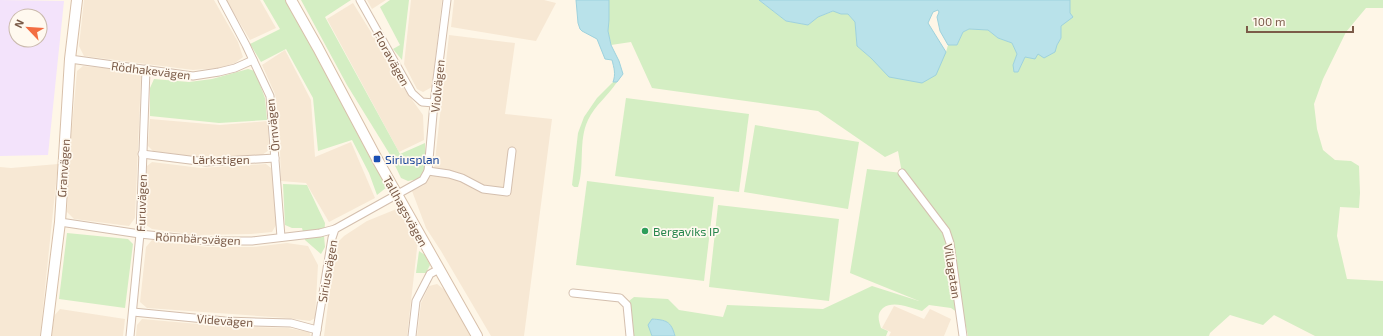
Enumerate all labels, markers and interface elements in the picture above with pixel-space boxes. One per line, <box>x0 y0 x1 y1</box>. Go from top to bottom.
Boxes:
north arrow <box>8 8 48 48</box>
scale bar <box>1247 8 1353 34</box>
text: 100 m <box>1253 14 1285 28</box>
text: N <box>11 17 26 30</box>
street label: Floravägen <box>371 28 413 88</box>
street label: Rödhakevägen <box>110 58 192 82</box>
street label: Violvägen <box>427 59 447 113</box>
street label: Örnvägen <box>262 98 282 152</box>
street label: Granvägen <box>54 138 72 198</box>
street label: Lärkstigen <box>192 152 250 166</box>
place label: Siriusplan <box>385 152 440 166</box>
marker: Siriusplan <box>372 154 382 164</box>
street label: Tallhagsvägen <box>381 173 431 249</box>
street label: Furuvägen <box>133 174 149 232</box>
place label: Bergaviks IP <box>653 224 719 238</box>
marker: Bergaviks IP <box>640 226 650 236</box>
street label: Rönnbärsvägen <box>155 229 241 247</box>
street label: Siriusvägen <box>315 239 339 303</box>
street label: Villagatan <box>942 243 964 299</box>
street label: Videvägen <box>196 311 254 329</box>

